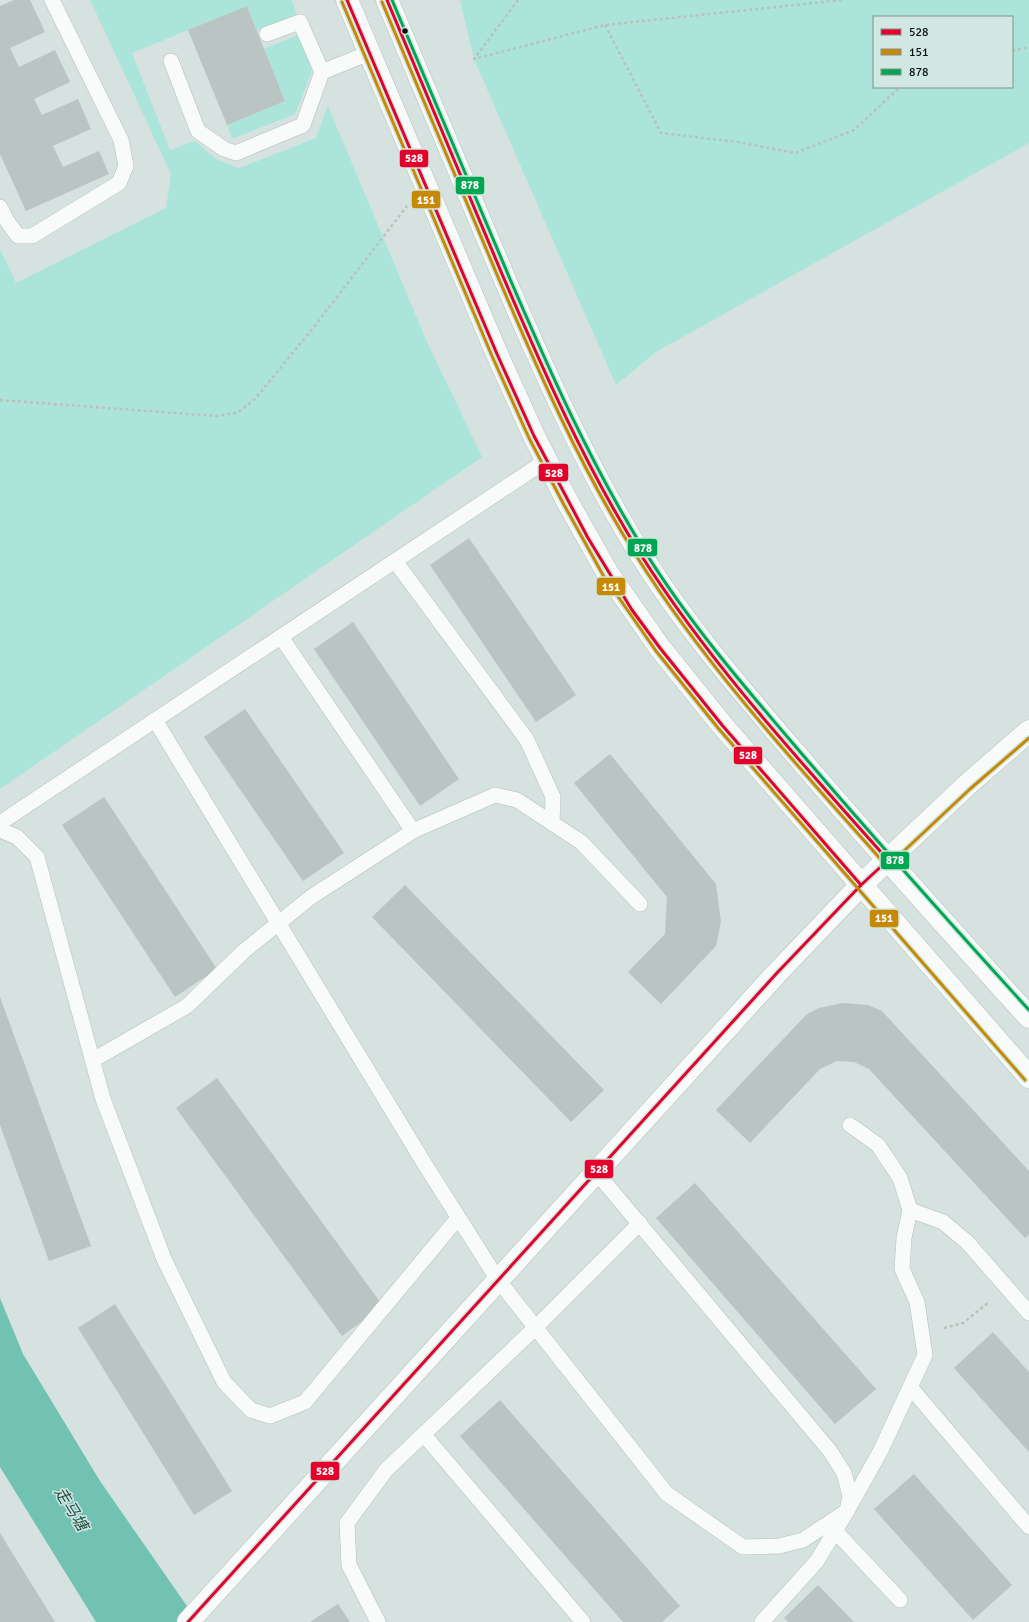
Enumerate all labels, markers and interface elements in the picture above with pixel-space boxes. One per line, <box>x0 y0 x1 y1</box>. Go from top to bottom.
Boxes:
legend <box>873 16 1013 88</box>
text: 528 <box>909 25 928 40</box>
unlabelled marker <box>400 26 410 36</box>
text: 151 <box>909 45 928 60</box>
text: 878 <box>909 65 928 80</box>
line badge: 528 <box>399 149 429 168</box>
text: 528 <box>405 152 423 165</box>
line badge: 878 <box>455 176 485 195</box>
text: 878 <box>461 179 479 192</box>
line badge: 151 <box>411 190 441 209</box>
text: 151 <box>417 194 435 207</box>
line badge: 528 <box>538 463 569 482</box>
text: 528 <box>545 467 563 480</box>
line badge: 878 <box>627 538 658 557</box>
text: 878 <box>634 542 652 555</box>
line badge: 151 <box>596 577 626 596</box>
text: 151 <box>602 581 620 594</box>
line badge: 528 <box>733 746 763 765</box>
text: 528 <box>739 749 757 762</box>
line badge: 878 <box>880 851 910 870</box>
text: 878 <box>886 854 904 867</box>
line badge: 151 <box>869 909 899 928</box>
text: 151 <box>875 912 893 925</box>
line badge: 528 <box>584 1159 614 1179</box>
text: 528 <box>590 1163 608 1176</box>
line badge: 528 <box>310 1461 340 1481</box>
text: 528 <box>316 1465 334 1478</box>
water label: 走马塘 <box>50 1483 94 1537</box>

